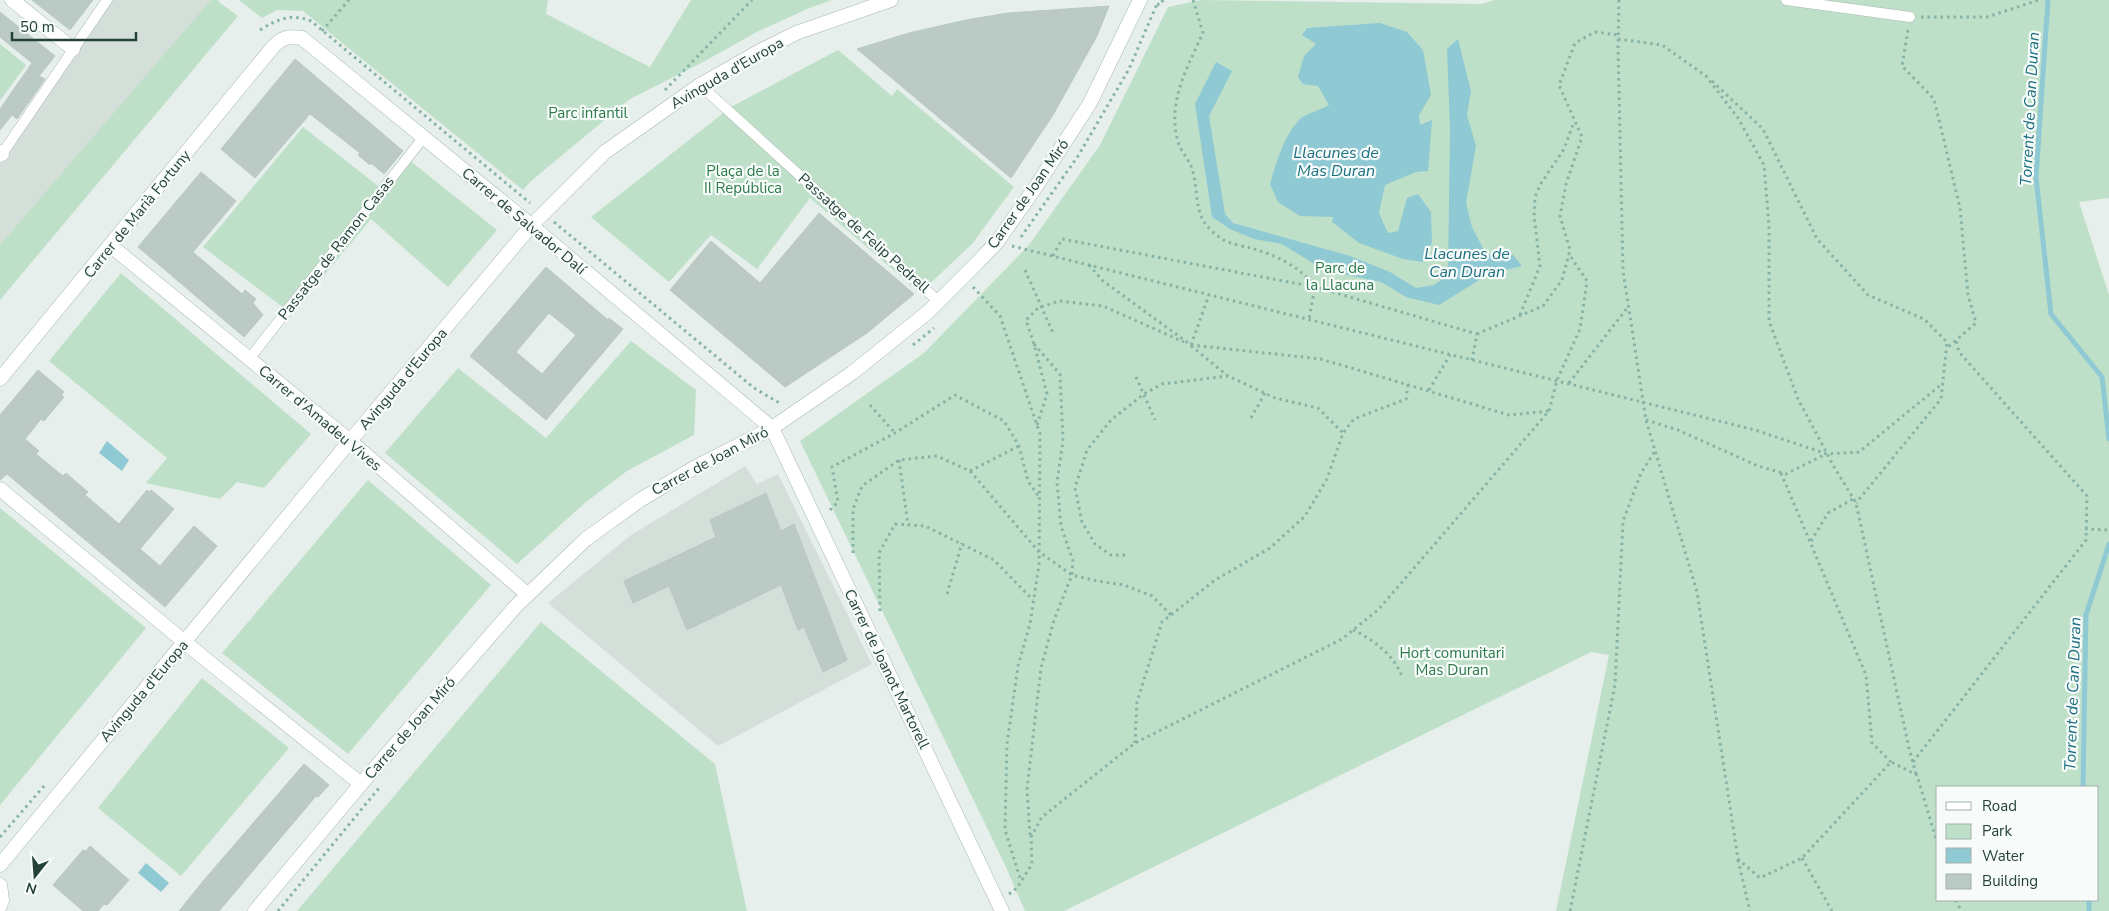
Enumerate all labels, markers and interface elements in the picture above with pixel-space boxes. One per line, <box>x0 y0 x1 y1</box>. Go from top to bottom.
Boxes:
scale bar <box>12 10 136 42</box>
text: 50 m <box>20 17 55 37</box>
water label: Torrent de Can Duran <box>2015 31 2045 187</box>
street label: Avinguda d'Europa <box>667 32 787 114</box>
park label: Parc infantil <box>548 103 628 123</box>
street label: Carrer de Joan Miró <box>983 135 1073 253</box>
water label: Llacunes de Mas Duran <box>1293 142 1379 182</box>
street label: Carrer de Marià Fortuny <box>79 146 195 282</box>
park label: Plaça de la II República <box>704 161 782 198</box>
street label: Carrer de Salvador Dalí <box>458 163 592 280</box>
street label: Passatge de Felip Pedrell <box>794 169 934 298</box>
street label: Passatge de Ramon Casas <box>273 172 399 324</box>
water label: Llacunes de Can Duran <box>1424 243 1510 283</box>
park label: Parc de la Llacuna <box>1306 258 1374 295</box>
street label: Avinguda d'Europa <box>354 324 452 434</box>
street label: Carrer d'Amadeu Vives <box>254 361 386 475</box>
street label: Carrer de Joan Miró <box>648 422 772 500</box>
street label: Carrer de Joanot Martorell <box>840 586 935 753</box>
water label: Torrent de Can Duran <box>2059 617 2087 771</box>
street label: Avinguda d'Europa <box>95 636 193 746</box>
park label: Hort comunitari Mas Duran <box>1399 643 1505 680</box>
street label: Carrer de Joan Miró <box>360 673 460 783</box>
legend <box>1936 786 2099 901</box>
text: Road <box>1982 796 2017 816</box>
text: Park <box>1982 821 2012 841</box>
text: Water <box>1982 846 2025 866</box>
north arrow <box>10 851 60 901</box>
text: Building <box>1982 871 2038 891</box>
text: N <box>24 877 39 899</box>

